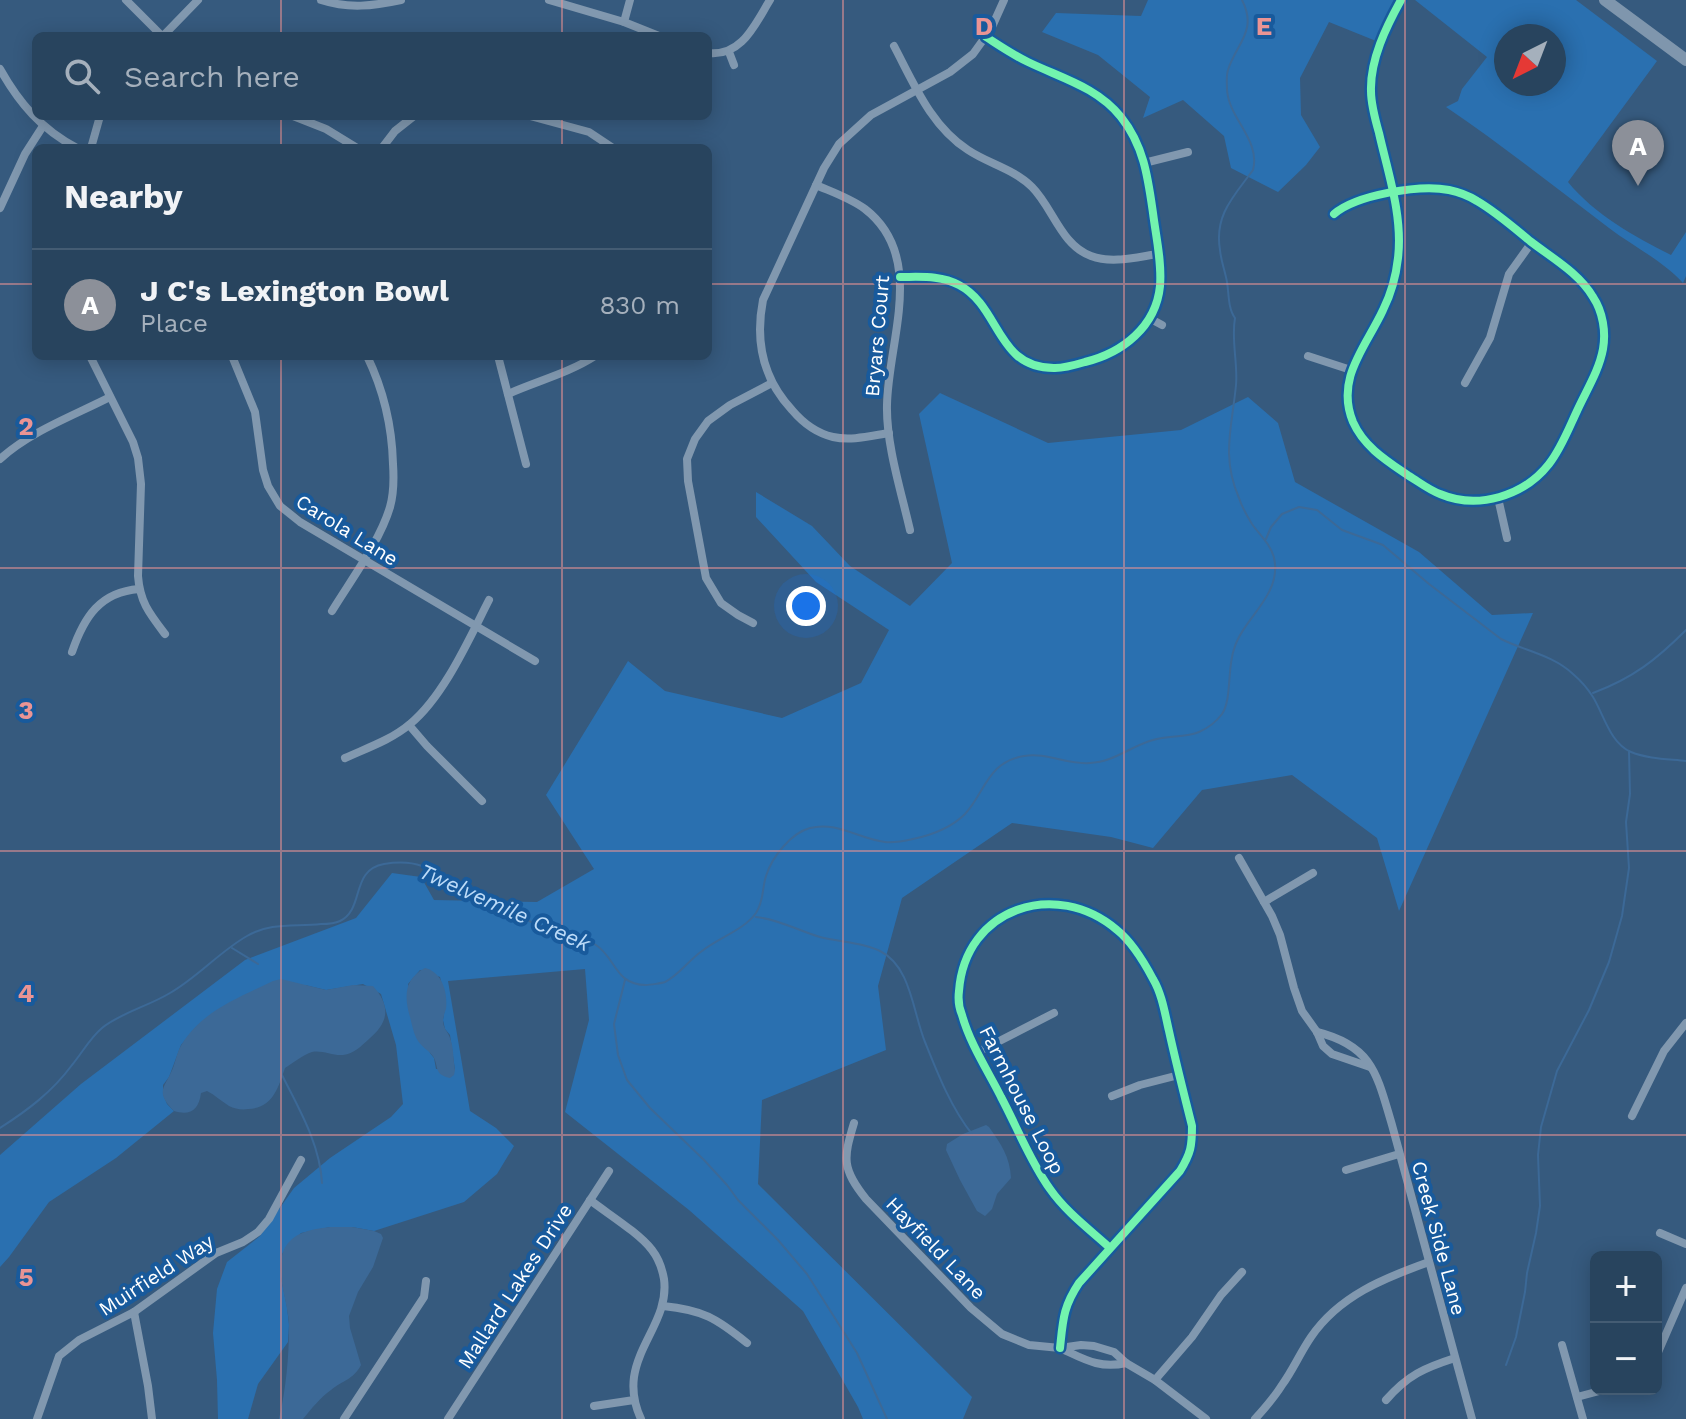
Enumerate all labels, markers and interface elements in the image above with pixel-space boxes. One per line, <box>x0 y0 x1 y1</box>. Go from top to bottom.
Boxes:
text: D <box>975 11 993 41</box>
text: E <box>1256 11 1272 41</box>
north arrow <box>1494 24 1566 96</box>
search box <box>32 32 712 120</box>
icon: search <box>60 54 104 98</box>
text: Search here <box>124 59 300 94</box>
pin: A <box>1612 120 1664 186</box>
text: Nearby <box>64 176 183 216</box>
text: J C's Lexington Bowl <box>140 273 449 308</box>
street label: Bryars Court <box>860 274 894 398</box>
text: A <box>81 290 99 320</box>
text: 830 m <box>600 290 680 320</box>
text: Place <box>140 308 208 338</box>
text: 2 <box>18 411 34 441</box>
street label: Carola Lane <box>292 489 402 571</box>
your location <box>786 586 826 626</box>
text: 3 <box>18 695 34 725</box>
water label: Twelvemile Creek <box>415 858 595 957</box>
text: 4 <box>18 978 35 1008</box>
street label: Farmhouse Loop <box>974 1022 1070 1178</box>
street label: Creek Side Lane <box>1407 1158 1471 1318</box>
street label: Hayfield Lane <box>881 1192 991 1304</box>
street label: Mallard Lakes Drive <box>453 1199 577 1373</box>
street label: Muirfield Way <box>94 1229 218 1321</box>
map controls <box>1590 1251 1662 1395</box>
button: + <box>1590 1251 1662 1323</box>
text: 5 <box>18 1262 34 1292</box>
button: − <box>1590 1323 1662 1395</box>

